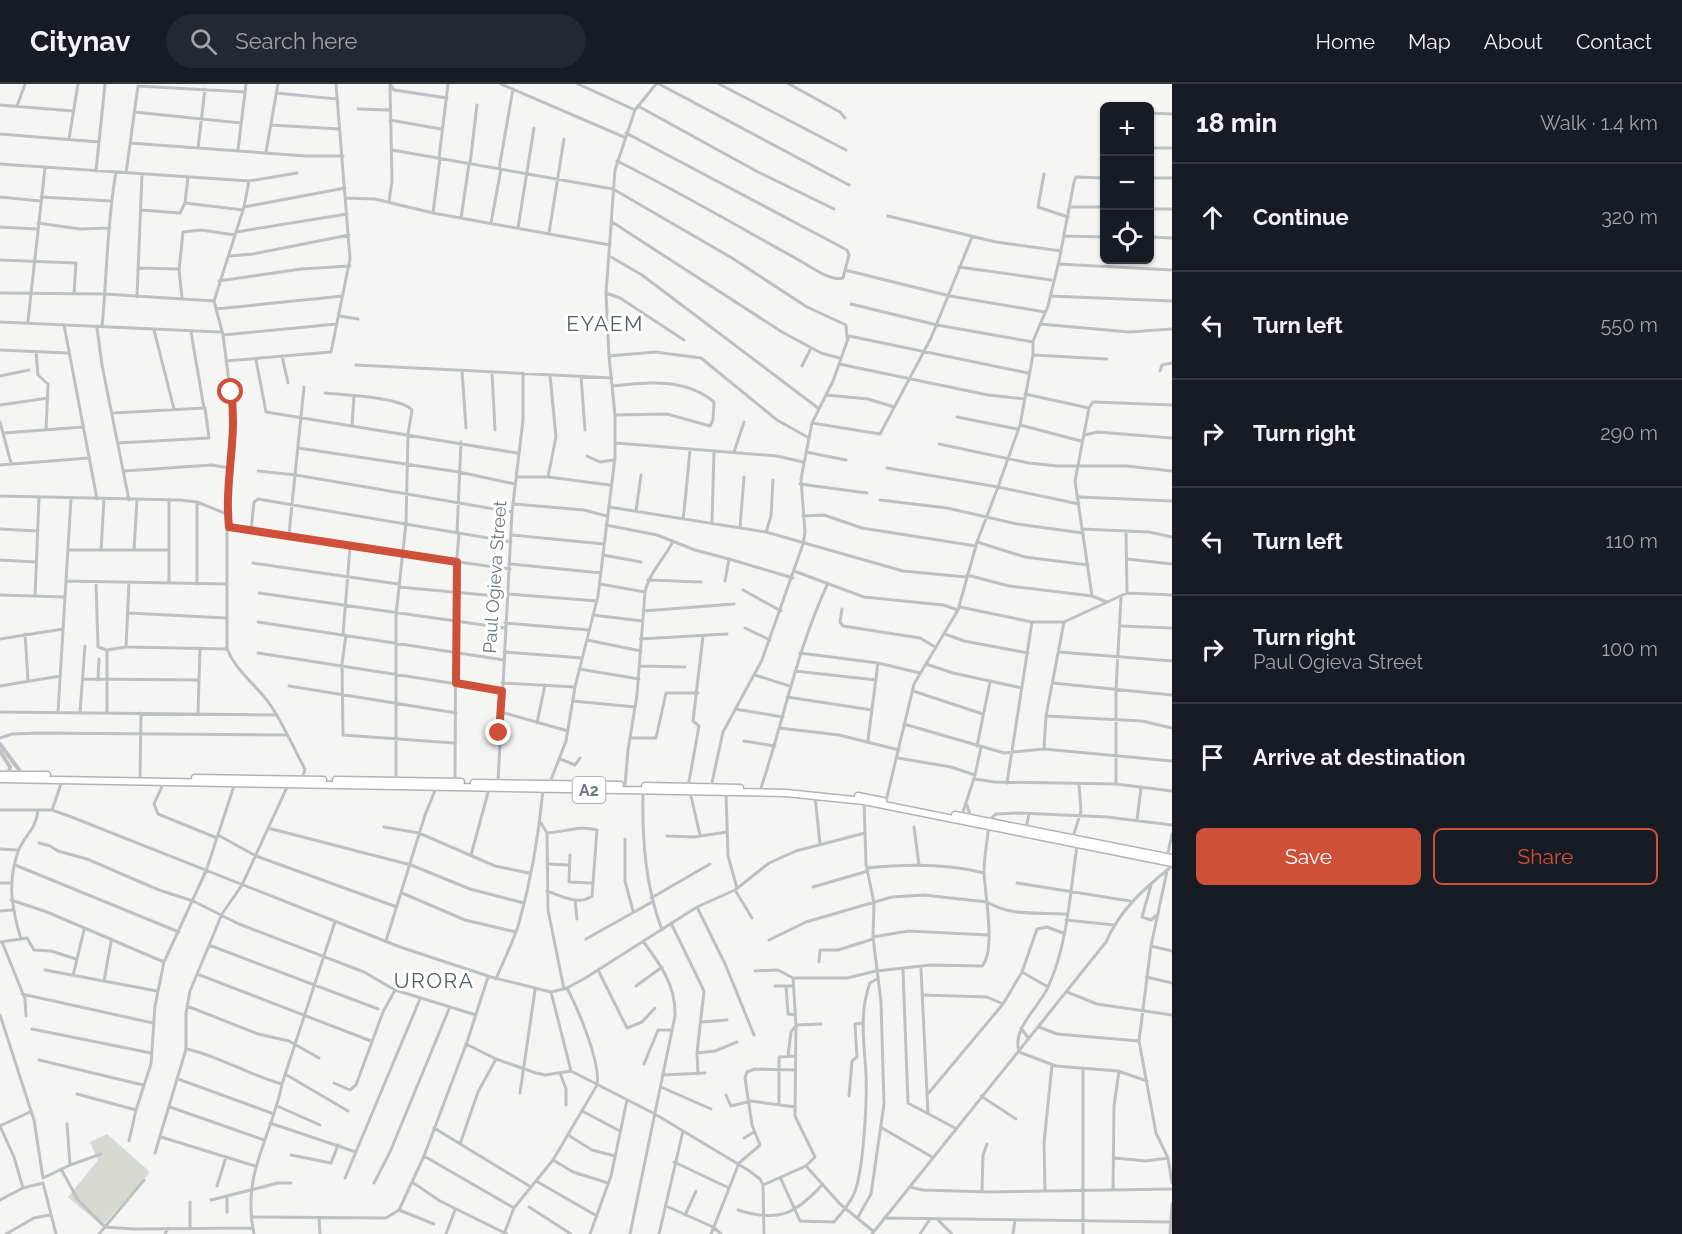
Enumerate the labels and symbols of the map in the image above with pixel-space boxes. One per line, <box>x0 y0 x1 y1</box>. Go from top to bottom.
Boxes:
district label: EYAEM <box>566 311 644 336</box>
route start <box>217 378 243 404</box>
street label: Paul Ogieva Street <box>479 500 510 654</box>
route end <box>485 719 511 745</box>
road number: A2 <box>572 777 606 803</box>
district label: URORA <box>394 968 474 993</box>

